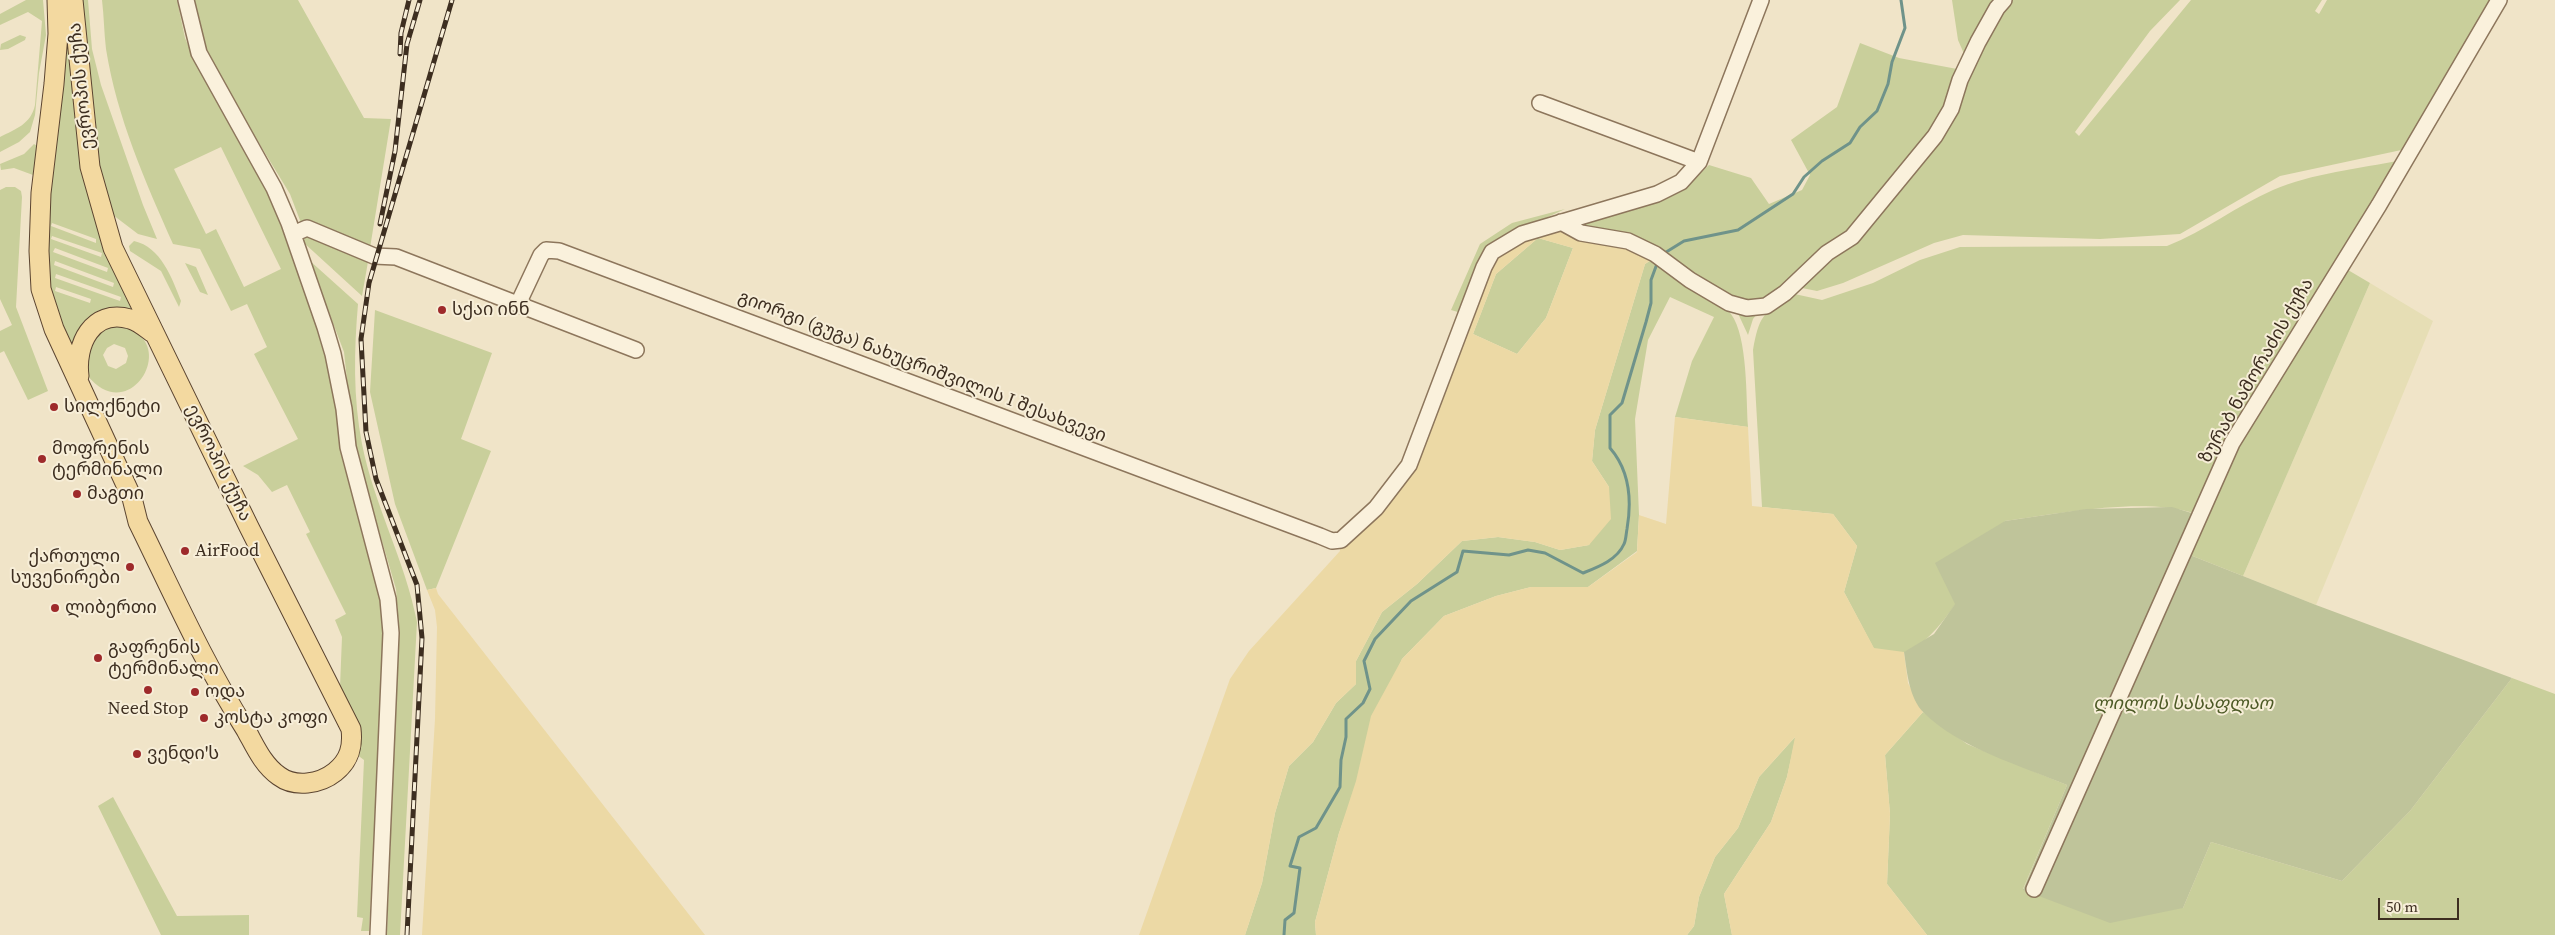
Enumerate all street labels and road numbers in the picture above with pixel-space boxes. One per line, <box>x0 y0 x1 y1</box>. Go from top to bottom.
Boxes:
street label: ევროპის ქუჩა <box>65 21 99 151</box>
street label: ზურაბ ნამორაძის ქუჩა <box>2195 275 2319 467</box>
street label: გიორგი (გუგა) ნახუცრიშვილის I შესახვევი <box>735 287 1109 447</box>
street label: ევროპის ქუჩა <box>180 401 256 525</box>

